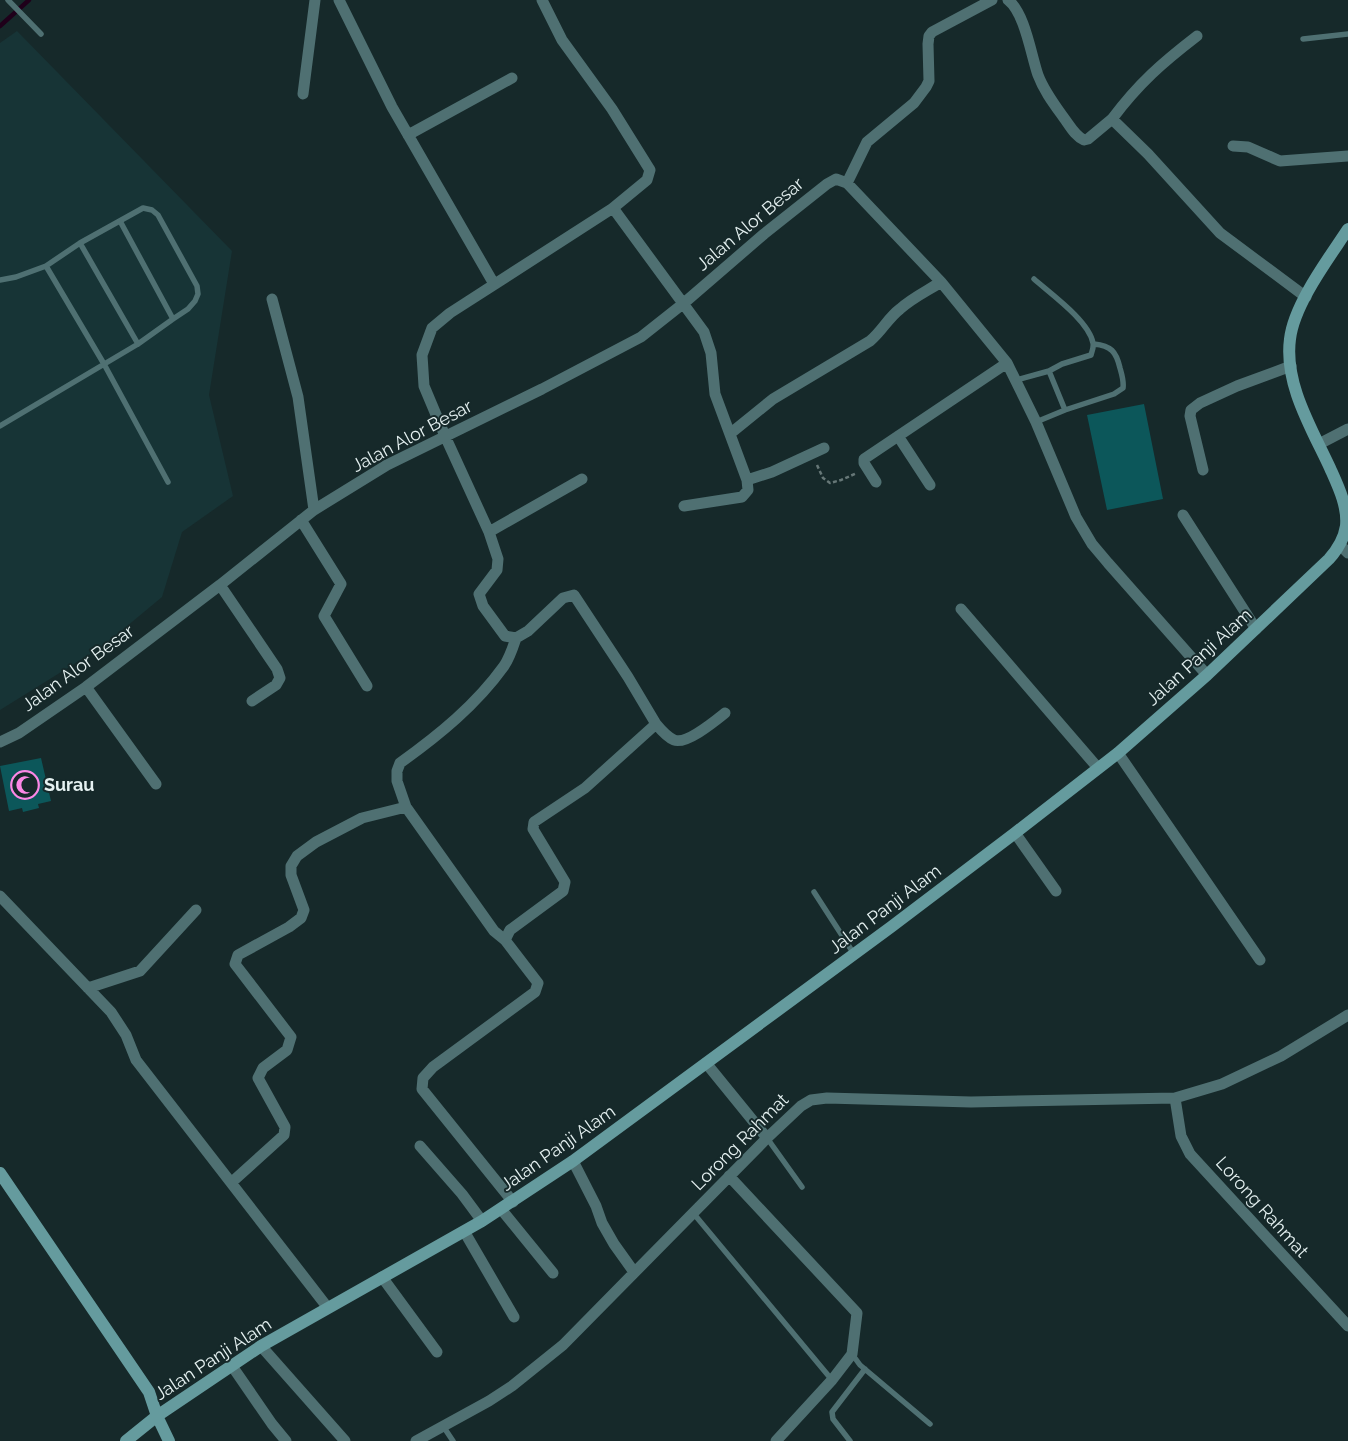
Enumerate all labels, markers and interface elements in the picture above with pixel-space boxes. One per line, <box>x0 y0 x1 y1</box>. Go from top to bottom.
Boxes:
street label: Jalan Alor Besar <box>692 172 808 274</box>
street label: Jalan Alor Besar <box>348 395 476 476</box>
street label: Jalan Panji Alam <box>1142 604 1256 710</box>
street label: Jalan Alor Besar <box>18 620 138 715</box>
mosque icon: Surau <box>10 770 40 800</box>
place label: Surau <box>44 774 94 795</box>
street label: Jalan Panji Alam <box>824 860 945 958</box>
street label: Lorong Rahmat <box>687 1089 792 1194</box>
street label: Jalan Panji Alam <box>496 1100 619 1195</box>
street label: Lorong Rahmat <box>1212 1152 1313 1261</box>
street label: Jalan Panji Alam <box>150 1313 275 1404</box>

